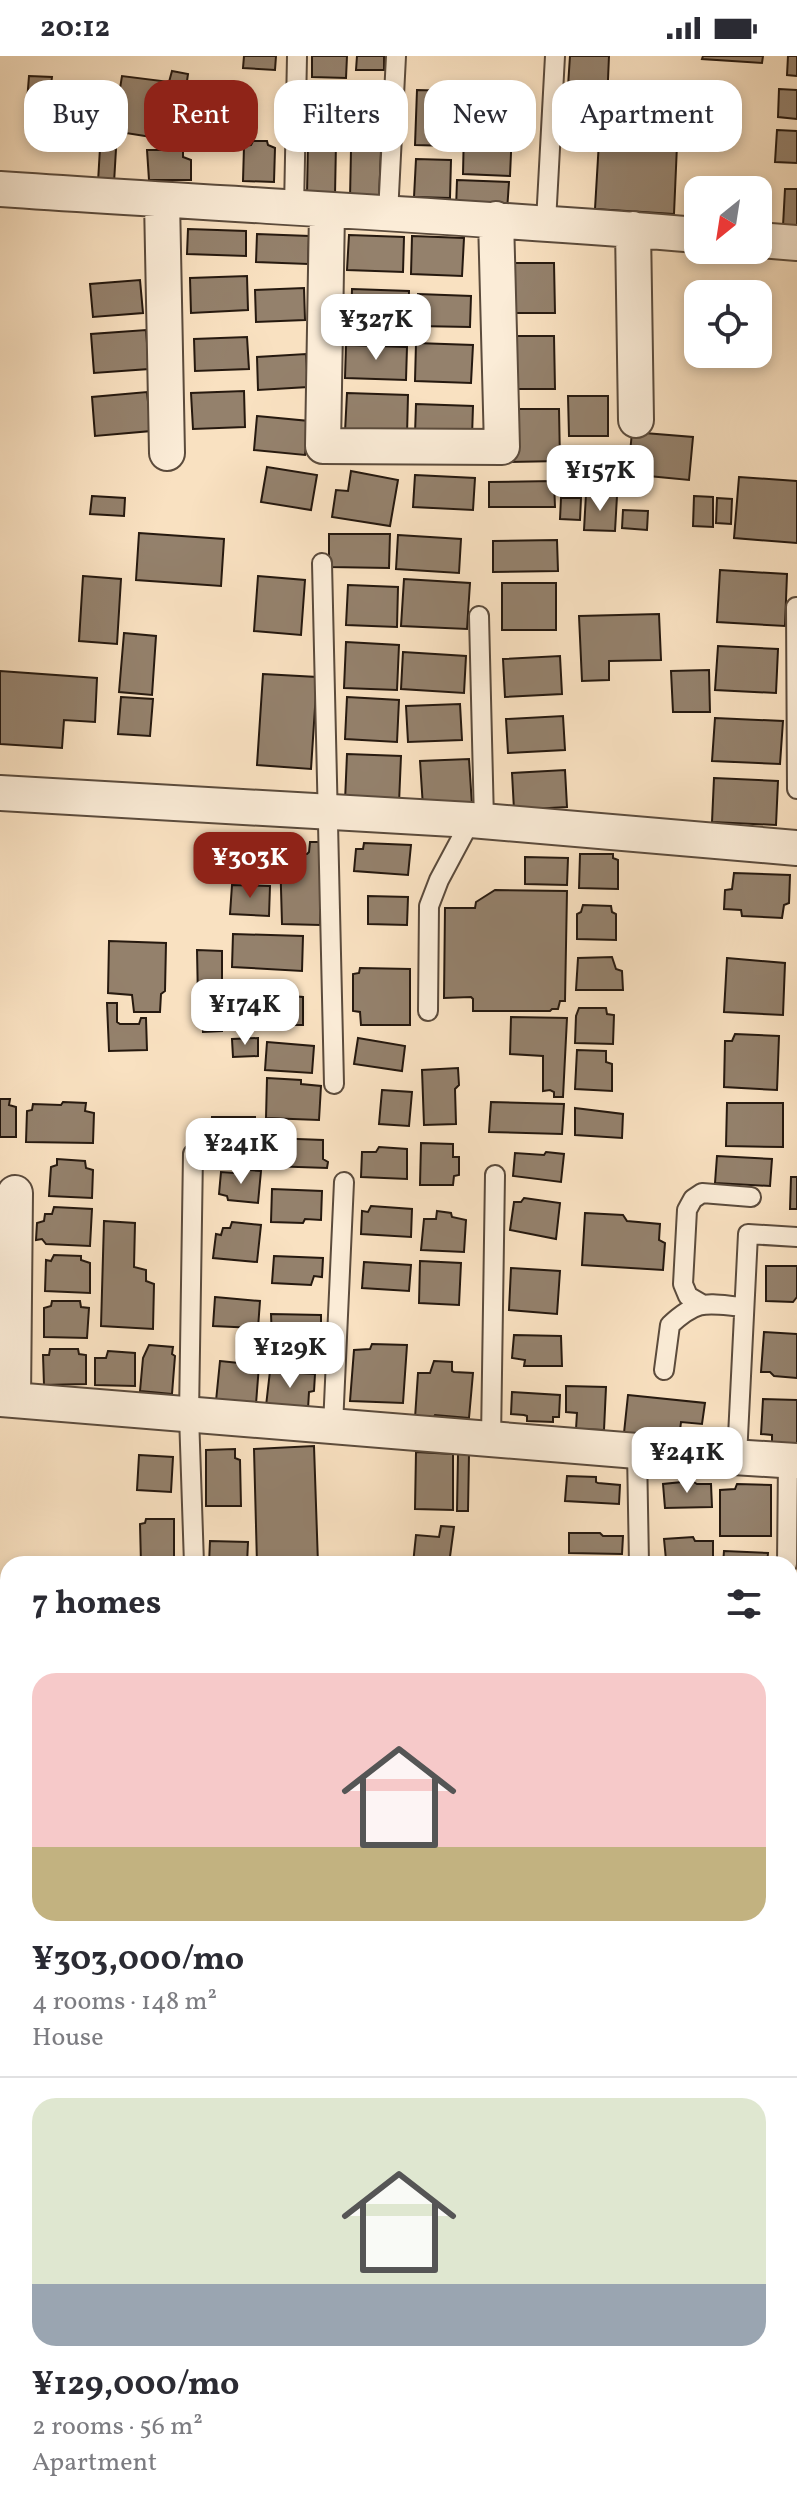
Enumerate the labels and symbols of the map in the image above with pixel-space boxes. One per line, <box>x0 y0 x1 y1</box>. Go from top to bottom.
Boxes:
north arrow <box>684 176 772 264</box>
pin: ¥327K <box>320 294 432 362</box>
pin: ¥157K <box>544 445 656 513</box>
pin: ¥303K <box>194 832 306 900</box>
pin: ¥174K <box>189 979 301 1047</box>
pin: ¥241K <box>185 1118 297 1186</box>
pin: ¥129K <box>234 1322 346 1390</box>
pin: ¥241K <box>631 1427 743 1495</box>

